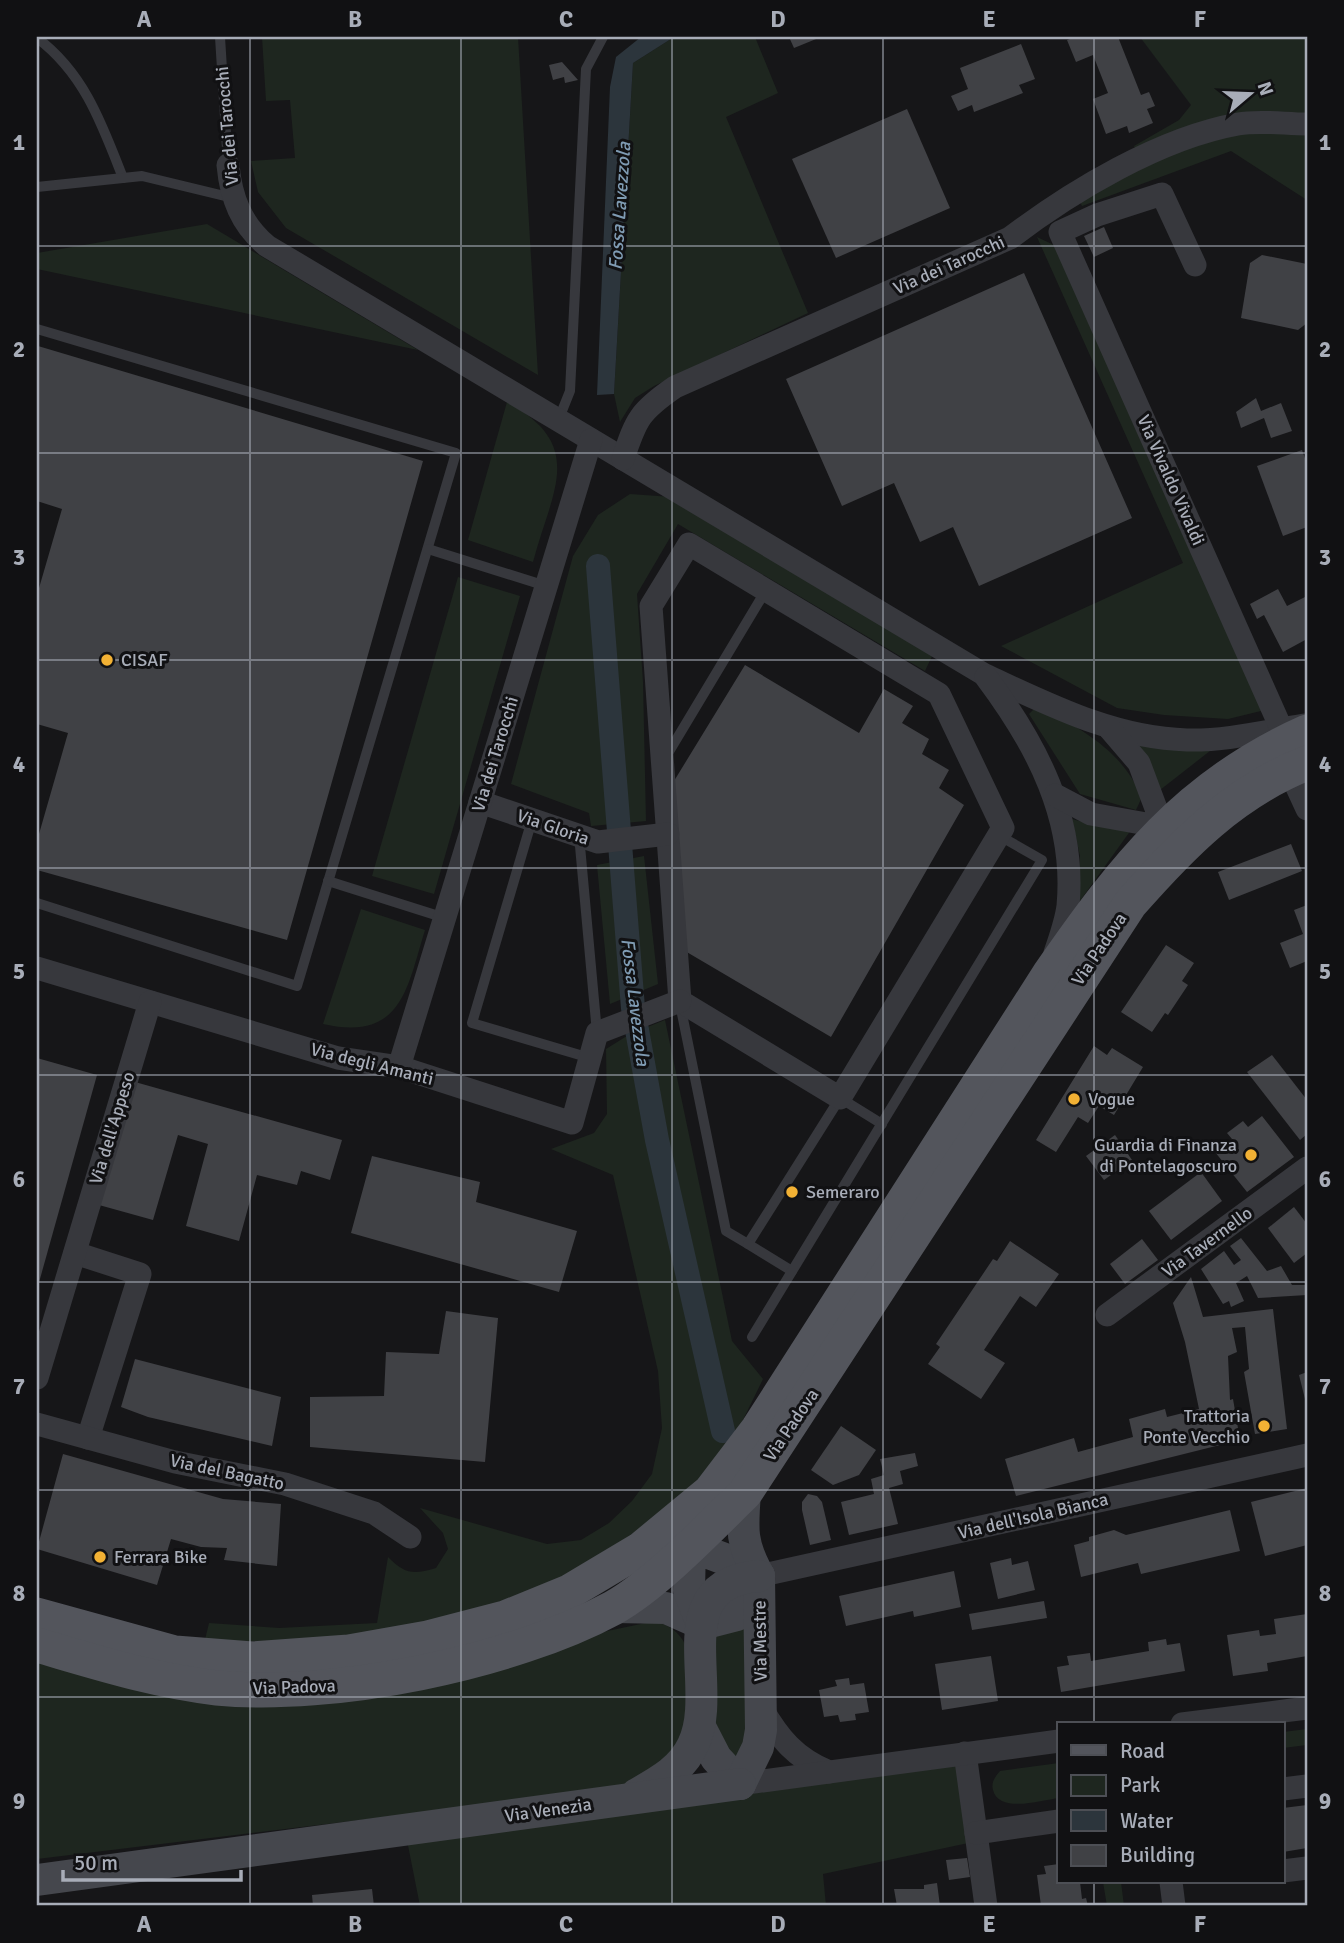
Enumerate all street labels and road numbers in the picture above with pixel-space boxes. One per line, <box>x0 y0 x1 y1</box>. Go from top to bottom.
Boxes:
street label: Via dei Tarocchi <box>211 65 243 187</box>
street label: Via dei Tarocchi <box>890 231 1008 299</box>
street label: Via Vivaldo Vivaldi <box>1132 411 1210 549</box>
street label: Via dei Tarocchi <box>467 694 523 814</box>
street label: Via Gloria <box>514 804 592 850</box>
street label: Via Padova <box>1067 908 1131 990</box>
street label: Via degli Amanti <box>308 1038 436 1090</box>
street label: Via dell'Appeso <box>84 1069 140 1187</box>
street label: Via Tavernello <box>1157 1202 1257 1282</box>
street label: Via Padova <box>759 1384 823 1466</box>
street label: Via del Bagatto <box>168 1449 286 1495</box>
street label: Via dell'Isola Bianca <box>956 1488 1110 1544</box>
street label: Via Mestre <box>748 1600 772 1682</box>
street label: Via Padova <box>252 1675 336 1699</box>
street label: Via Venezia <box>503 1793 593 1827</box>

